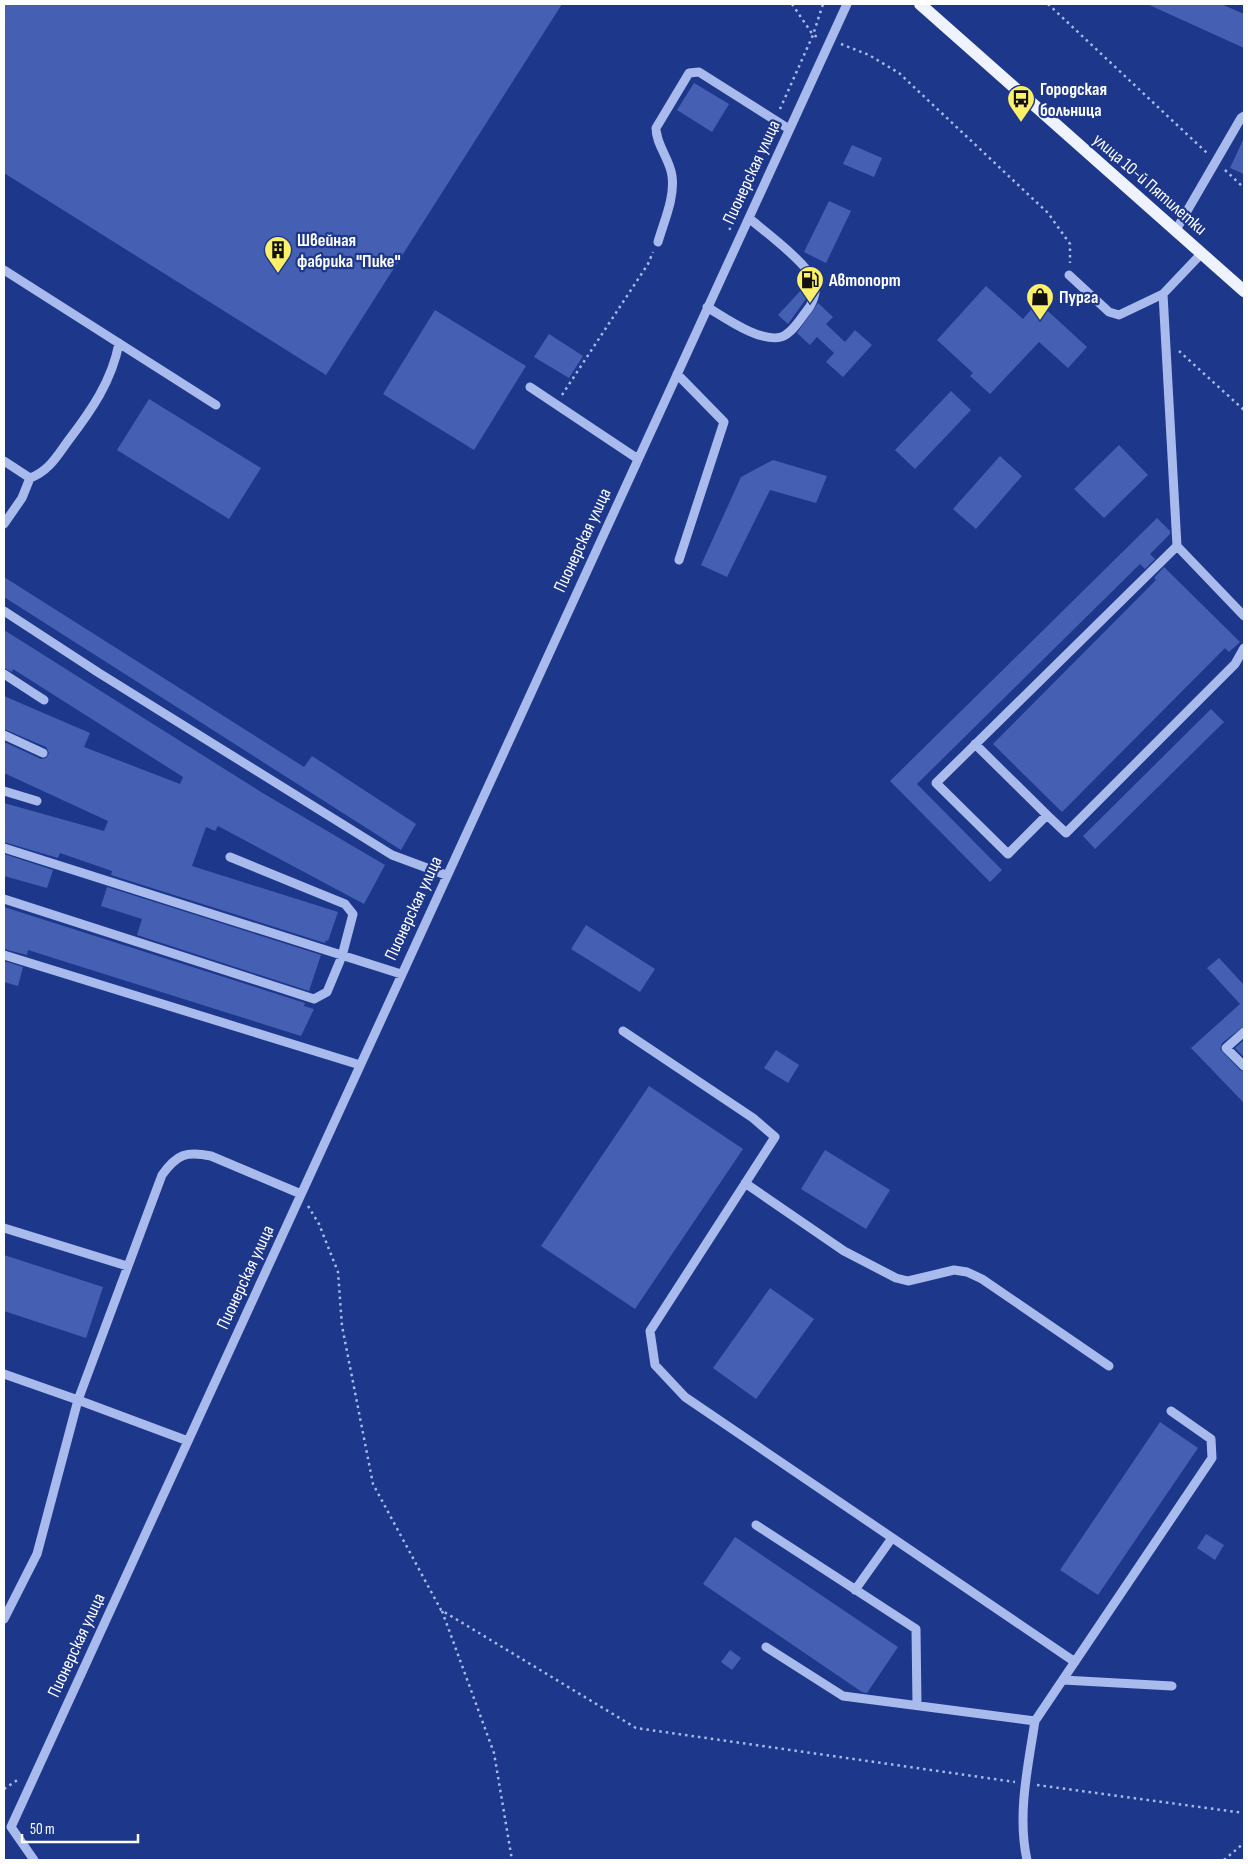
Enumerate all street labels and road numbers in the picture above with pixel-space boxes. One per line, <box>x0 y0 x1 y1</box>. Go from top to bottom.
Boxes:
street label: Пионерская улица <box>718 117 785 228</box>
street label: улица 10-й Пятилетки <box>1088 129 1211 240</box>
street label: Пионерская улица <box>549 485 616 596</box>
street label: Пионерская улица <box>380 853 447 964</box>
street label: Пионерская улица <box>212 1222 279 1333</box>
street label: Пионерская улица <box>43 1590 110 1701</box>

